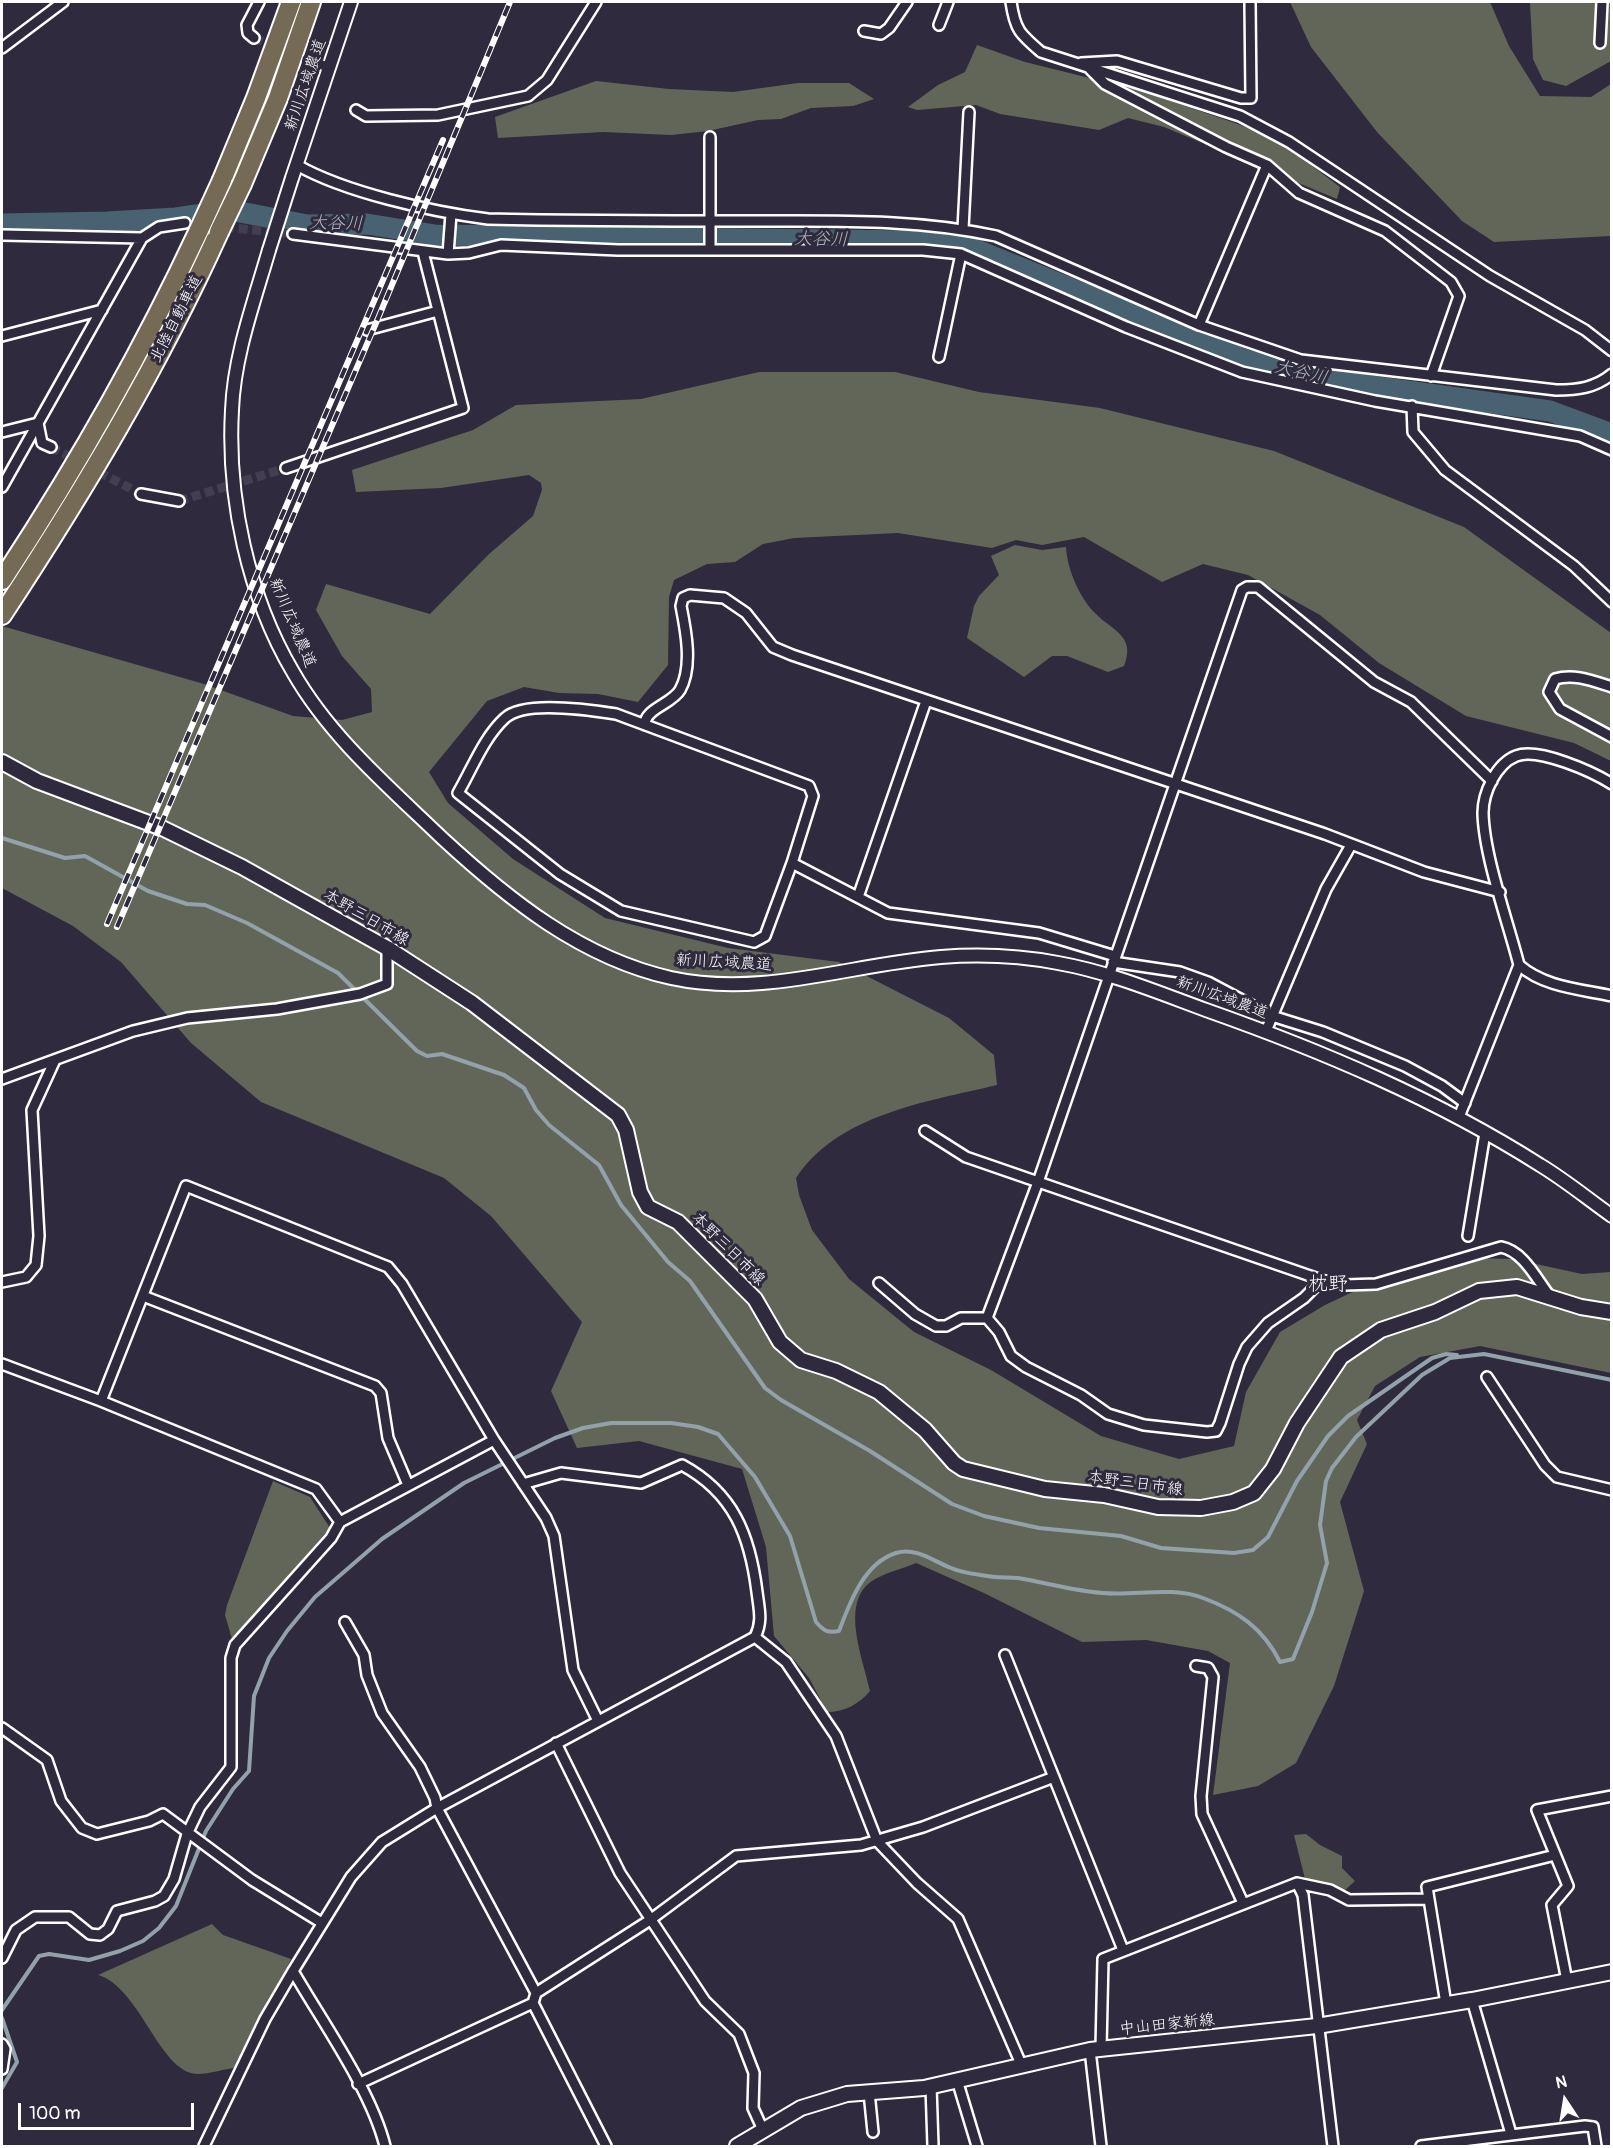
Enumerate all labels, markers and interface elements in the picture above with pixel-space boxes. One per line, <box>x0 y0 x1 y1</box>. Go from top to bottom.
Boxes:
street label: 新川広域農道 <box>281 36 331 134</box>
water label: 大谷川 <box>309 213 363 235</box>
water label: 大谷川 <box>794 229 848 251</box>
street label: 北陸自動車道 <box>147 272 207 366</box>
water label: 大谷川 <box>1272 356 1330 390</box>
street label: 新川広域農道 <box>264 575 320 671</box>
street label: 本野三日市線 <box>320 886 412 950</box>
street label: 新川広域農道 <box>676 951 772 975</box>
street label: 新川広域農道 <box>1174 973 1270 1023</box>
street label: 本野三日市線 <box>687 1208 769 1290</box>
district label: 枕野 <box>1308 1273 1348 1297</box>
street label: 本野三日市線 <box>1086 1468 1184 1500</box>
street label: 中山田家新線 <box>1118 2010 1216 2040</box>
north arrow <box>1535 2070 1595 2130</box>
text: N <box>1554 2071 1569 2093</box>
scale bar <box>21 2091 196 2129</box>
text: 100 m <box>29 2102 81 2125</box>

